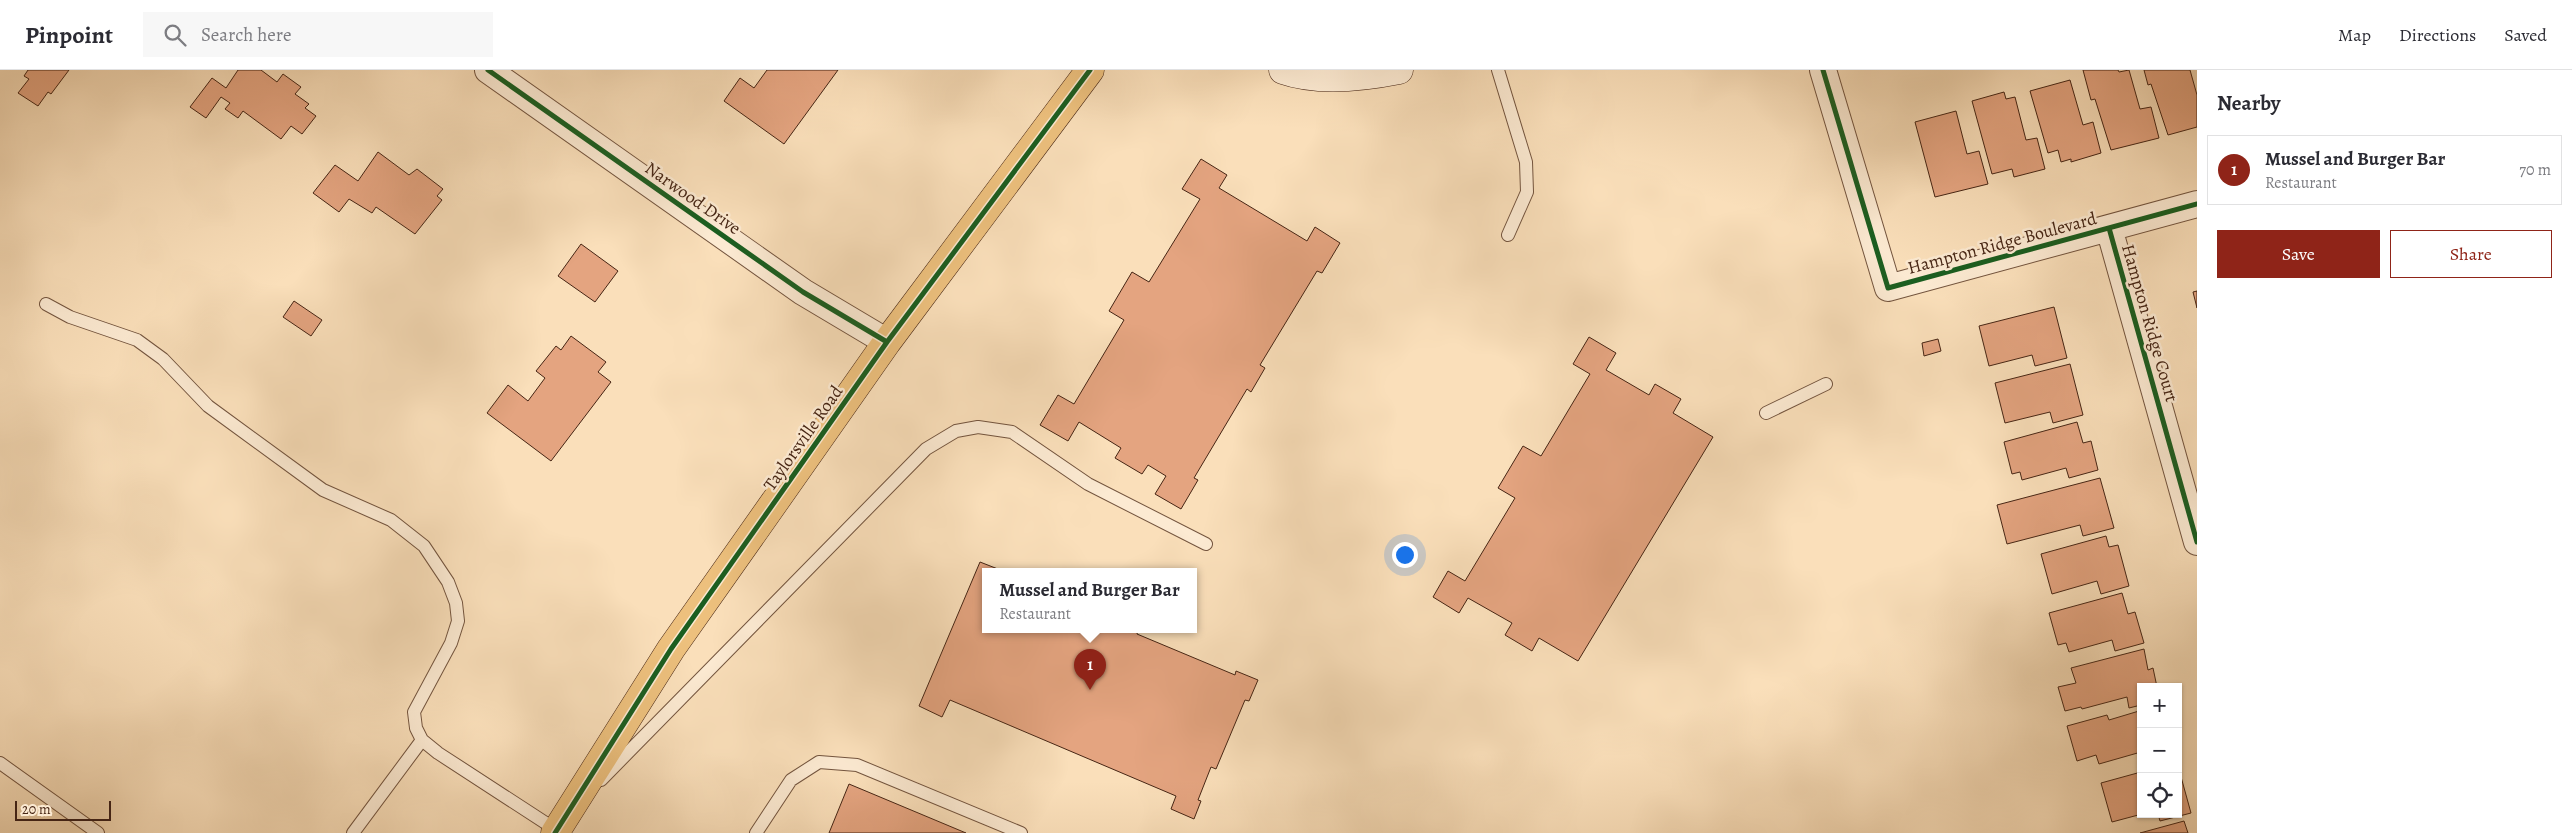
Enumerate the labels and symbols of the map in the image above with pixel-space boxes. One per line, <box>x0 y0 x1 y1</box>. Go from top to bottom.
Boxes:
street label: Narwood Drive <box>640 156 746 240</box>
street label: Hampton Ridge Boulevard <box>1905 206 2100 280</box>
street label: Hampton Ridge Court <box>2116 241 2184 405</box>
street label: Taylorsville Road <box>758 380 848 495</box>
your location <box>1392 542 1418 568</box>
pin: 1 <box>1074 649 1106 690</box>
scale bar <box>15 798 111 821</box>

